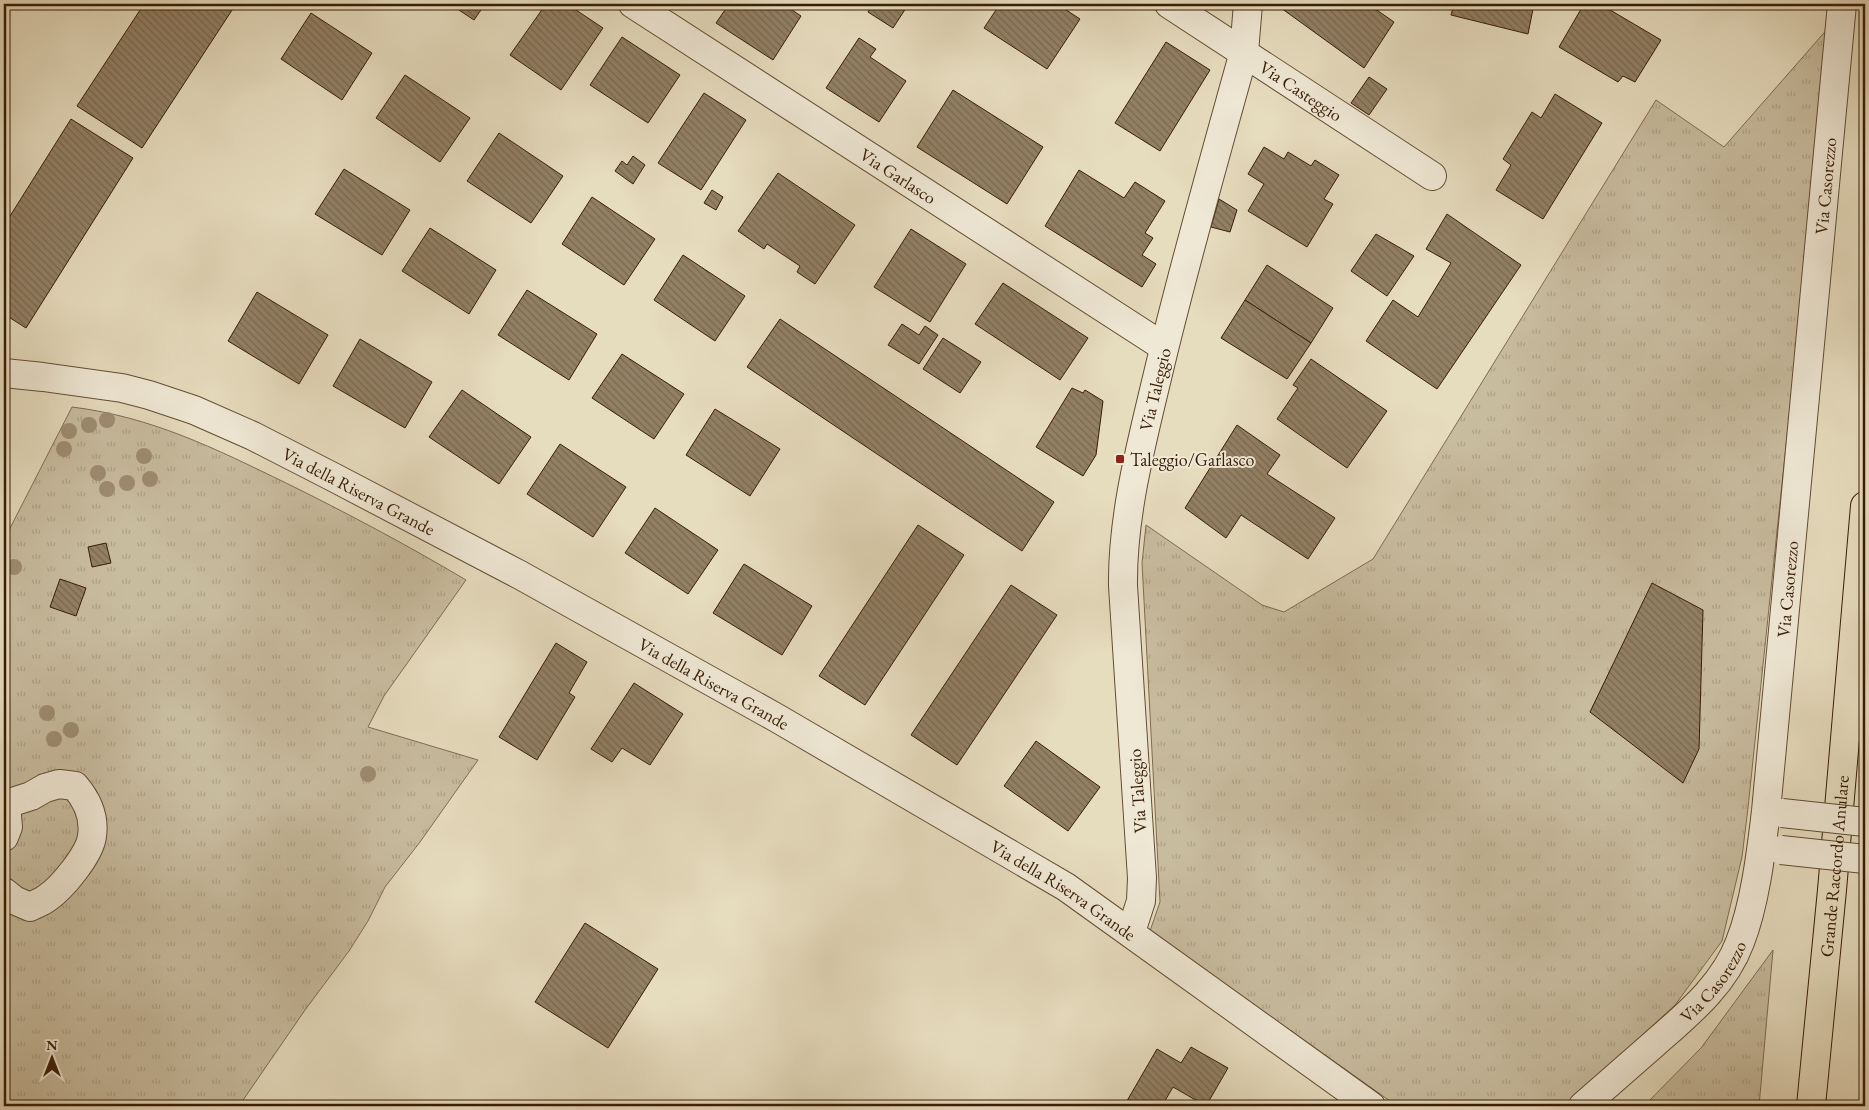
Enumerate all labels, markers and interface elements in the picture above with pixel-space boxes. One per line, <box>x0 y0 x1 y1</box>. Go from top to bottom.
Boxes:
street label: Via Casteggio <box>1255 55 1347 126</box>
street label: Via Casorezzo <box>1809 136 1841 235</box>
street label: Via Garlasco <box>856 142 941 209</box>
street label: Via Taleggio <box>1133 345 1175 433</box>
street label: Via della Riserva Grande <box>279 442 439 540</box>
place label: Taleggio/Garlasco <box>1130 448 1254 471</box>
marker: Taleggio/Garlasco <box>1114 453 1126 465</box>
street label: Via Casorezzo <box>1771 539 1803 639</box>
street label: Via della Riserva Grande <box>635 632 794 734</box>
street label: Via Taleggio <box>1123 748 1151 834</box>
street label: Grande Raccordo Anulare <box>1814 774 1853 958</box>
street label: Via della Riserva Grande <box>987 834 1141 945</box>
street label: Via Casorezzo <box>1675 937 1751 1027</box>
north arrow <box>28 1032 78 1082</box>
text: N <box>46 1036 58 1054</box>

